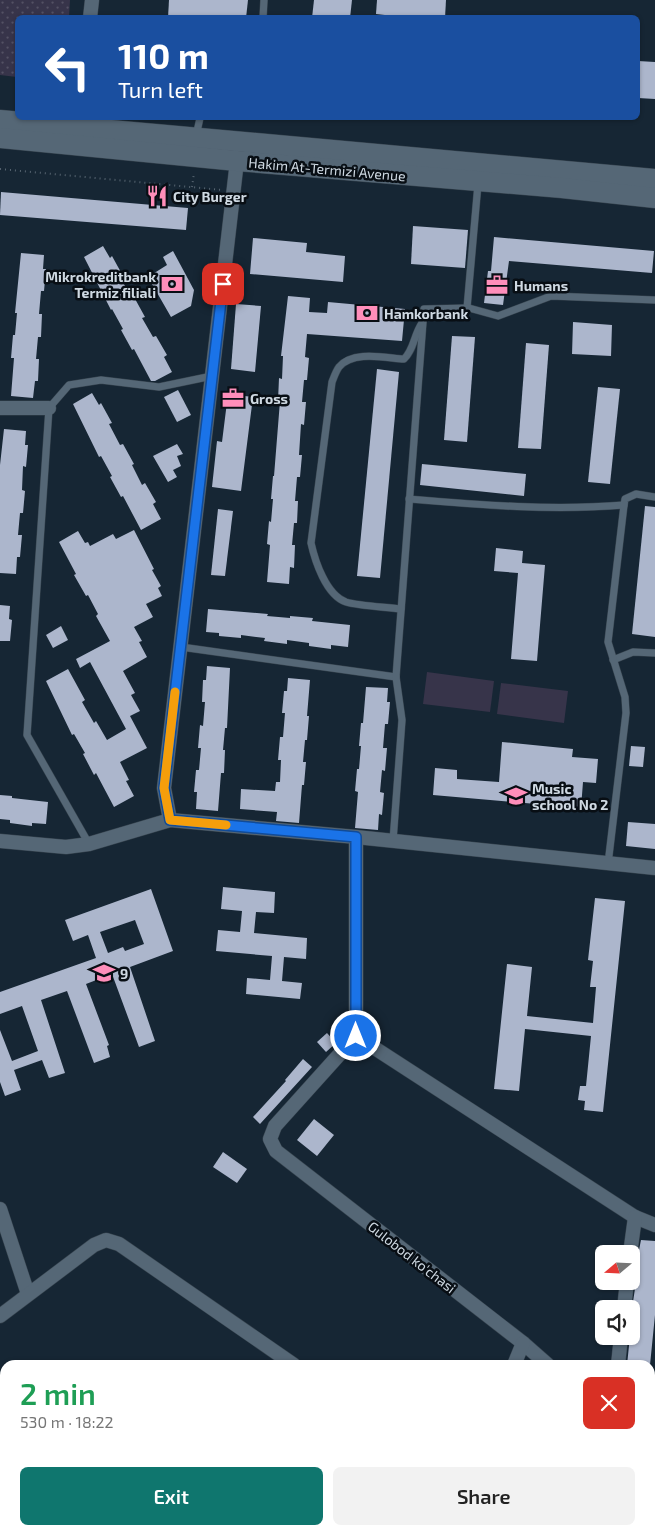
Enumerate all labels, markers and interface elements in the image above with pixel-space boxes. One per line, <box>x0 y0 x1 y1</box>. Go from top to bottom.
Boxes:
text: 110 m <box>118 34 209 76</box>
icon: left <box>35 35 100 100</box>
text: Turn left <box>118 76 203 102</box>
street label: Hakim At-Termizi Avenue <box>248 154 406 184</box>
restaurant icon: City Burger <box>144 183 170 209</box>
place label: City Burger <box>173 188 247 205</box>
pin <box>202 263 244 305</box>
place label: Mikrokreditbank Termiz filiali <box>45 268 156 301</box>
icon: arrive <box>209 270 237 298</box>
bank icon: Mikrokreditbank Termiz filiali <box>159 271 185 297</box>
office icon: Humans <box>484 272 510 298</box>
place label: Humans <box>514 277 568 294</box>
bank icon: Hamkorbank <box>354 300 380 326</box>
place label: Hamkorbank <box>384 305 469 322</box>
office icon: Gross <box>220 385 246 411</box>
place label: Gross <box>250 390 288 407</box>
place label: Music school No 2 <box>532 780 608 813</box>
school or university icon: Music school No 2 <box>503 783 529 809</box>
school or university icon: 9 <box>91 960 117 986</box>
place label: 9 <box>120 965 128 982</box>
position arrow <box>329 1009 381 1061</box>
street label: Gulobod ko'chasi <box>365 1218 459 1296</box>
north arrow <box>595 1245 640 1290</box>
map controls <box>595 1245 640 1345</box>
button: sound <box>595 1300 640 1345</box>
text: 2 min <box>20 1375 96 1411</box>
button: close <box>583 1377 635 1429</box>
text: 530 m · 18:22 <box>20 1412 113 1431</box>
button: Exit <box>20 1467 323 1525</box>
button: Share <box>333 1467 635 1525</box>

